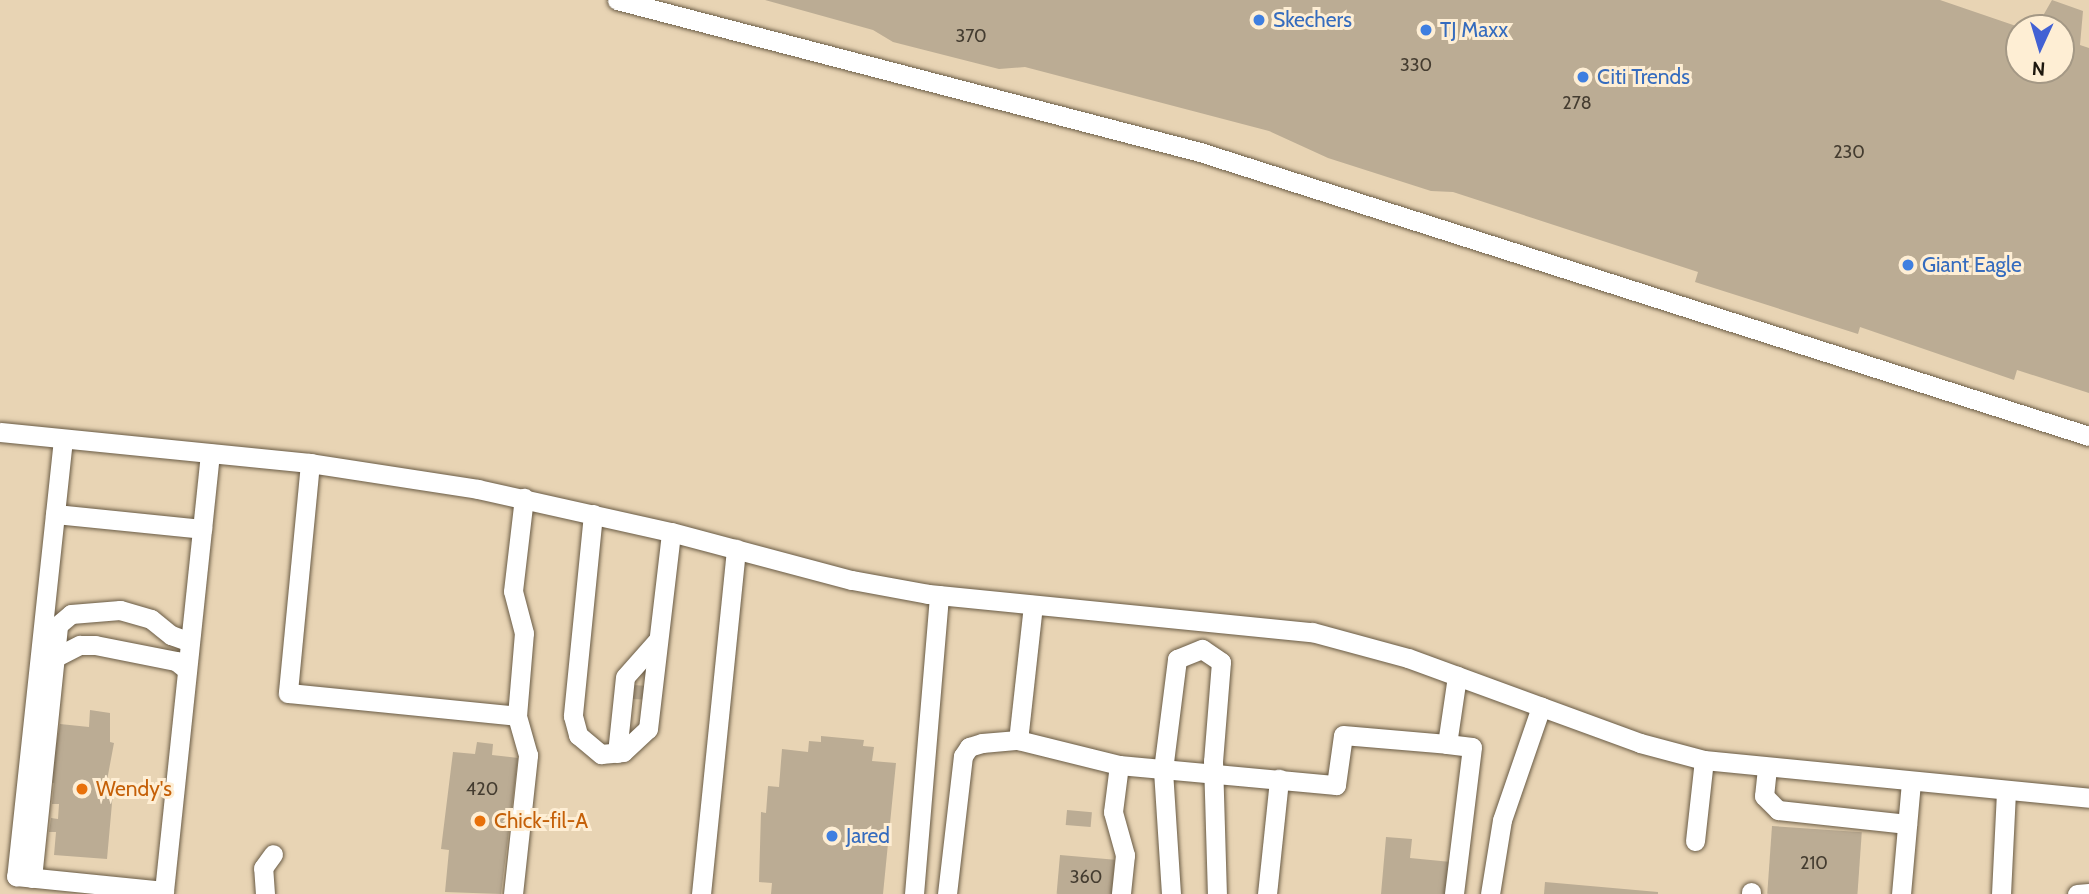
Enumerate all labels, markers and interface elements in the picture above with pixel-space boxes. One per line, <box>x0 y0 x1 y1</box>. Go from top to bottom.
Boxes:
place label: Skechers <box>1273 7 1352 33</box>
marker: Skechers <box>1251 12 1267 28</box>
north arrow <box>2005 14 2075 84</box>
place label: TJ Maxx <box>1440 17 1508 43</box>
marker: TJ Maxx <box>1418 22 1434 38</box>
house number: 370 <box>955 25 987 47</box>
house number: 330 <box>1400 54 1432 76</box>
text: N <box>2031 57 2046 80</box>
place label: Citi Trends <box>1597 64 1690 90</box>
marker: Citi Trends <box>1575 69 1591 85</box>
house number: 278 <box>1562 92 1592 114</box>
house number: 230 <box>1833 141 1865 163</box>
place label: Giant Eagle <box>1922 252 2022 278</box>
marker: Giant Eagle <box>1900 257 1916 273</box>
place label: Wendy's <box>96 776 172 802</box>
house number: 420 <box>466 778 498 800</box>
marker: Wendy's <box>74 781 90 797</box>
place label: Chick-fil-A <box>494 808 588 834</box>
marker: Chick-fil-A <box>472 813 488 829</box>
place label: Jared <box>846 823 890 849</box>
marker: Jared <box>824 828 840 844</box>
house number: 210 <box>1800 852 1828 874</box>
house number: 360 <box>1070 866 1102 888</box>

